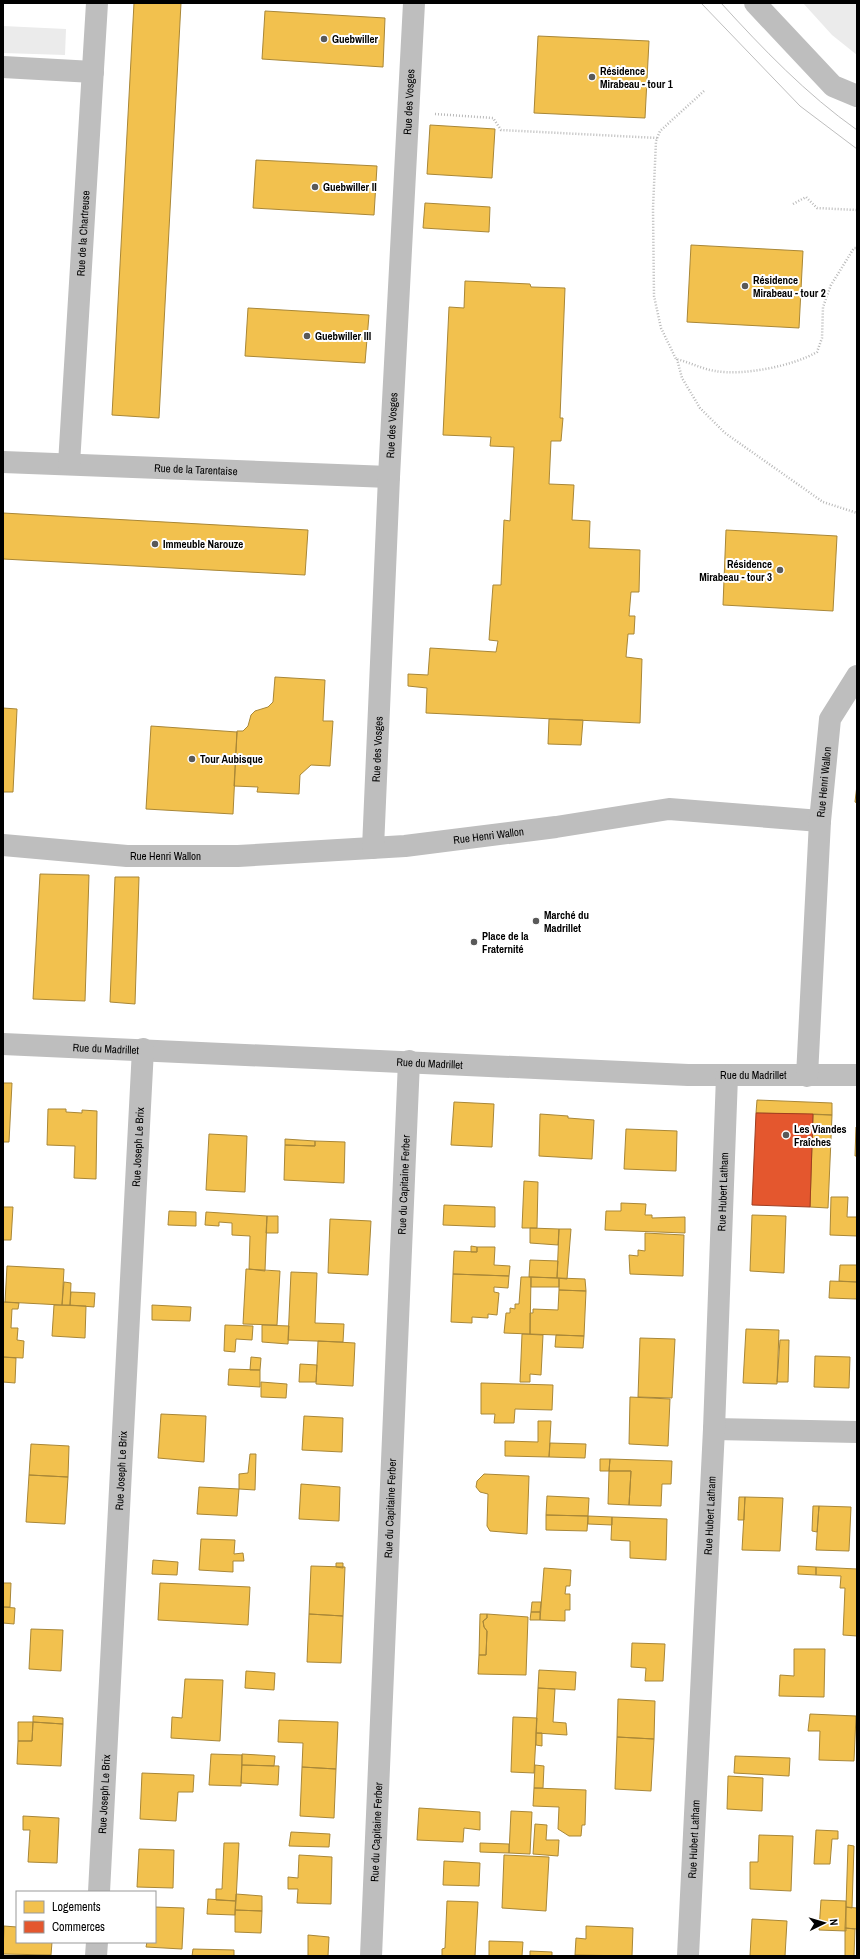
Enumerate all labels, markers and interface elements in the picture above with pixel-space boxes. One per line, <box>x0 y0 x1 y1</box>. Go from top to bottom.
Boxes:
place label: Guebwiller <box>332 32 379 46</box>
marker: Guebwiller <box>319 34 329 44</box>
place label: Résidence Mirabeau - tour 1 <box>600 64 673 91</box>
street label: Rue des Vosges <box>400 68 418 135</box>
marker: Résidence Mirabeau - tour 1 <box>587 72 597 82</box>
place label: Guebwiller II <box>323 180 377 194</box>
marker: Guebwiller II <box>310 182 320 192</box>
street label: Rue de la Chartreuse <box>73 190 93 277</box>
place label: Résidence Mirabeau - tour 2 <box>753 273 826 300</box>
marker: Résidence Mirabeau - tour 2 <box>740 281 750 291</box>
place label: Guebwiller III <box>315 329 371 343</box>
marker: Guebwiller III <box>302 331 312 341</box>
street label: Rue des Vosges <box>383 392 400 459</box>
street label: Rue de la Tarentaise <box>154 461 238 478</box>
place label: Immeuble Narouze <box>163 537 243 551</box>
marker: Immeuble Narouze <box>150 539 160 549</box>
place label: Résidence Mirabeau - tour 3 <box>699 557 772 584</box>
marker: Résidence Mirabeau - tour 3 <box>775 565 785 575</box>
street label: Rue des Vosges <box>369 715 386 782</box>
street label: Rue Henri Wallon <box>813 746 834 818</box>
place label: Tour Aubisque <box>200 752 263 766</box>
marker: Tour Aubisque <box>187 754 197 764</box>
street label: Rue Henri Wallon <box>452 824 525 847</box>
street label: Rue Henri Wallon <box>130 849 201 863</box>
place label: Marché du Madrillet <box>544 908 589 935</box>
marker: Marché du Madrillet <box>531 916 541 926</box>
place label: Place de la Fraternité <box>482 929 529 956</box>
marker: Place de la Fraternité <box>469 937 479 947</box>
street label: Rue du Madrillet <box>72 1040 140 1057</box>
street label: Rue du Madrillet <box>396 1055 464 1072</box>
street label: Rue du Madrillet <box>720 1068 787 1082</box>
street label: Rue Joseph Le Brix <box>129 1107 147 1187</box>
place label: Les Viandes Fraîches <box>794 1122 847 1149</box>
marker: Les Viandes Fraîches <box>781 1130 791 1140</box>
street label: Rue du Capitaine Ferber <box>395 1135 413 1235</box>
street label: Rue Hubert Latham <box>714 1152 731 1231</box>
street label: Rue Joseph Le Brix <box>112 1430 130 1511</box>
street label: Rue du Capitaine Ferber <box>381 1458 399 1558</box>
street label: Rue Hubert Latham <box>701 1476 719 1555</box>
street label: Rue Joseph Le Brix <box>95 1754 113 1834</box>
street label: Rue du Capitaine Ferber <box>367 1782 385 1882</box>
street label: Rue Hubert Latham <box>685 1799 703 1879</box>
legend <box>16 1891 156 1943</box>
text: Logements <box>52 1899 101 1915</box>
north arrow <box>804 1903 844 1943</box>
text: N <box>827 1918 841 1926</box>
text: Commerces <box>52 1919 105 1935</box>

